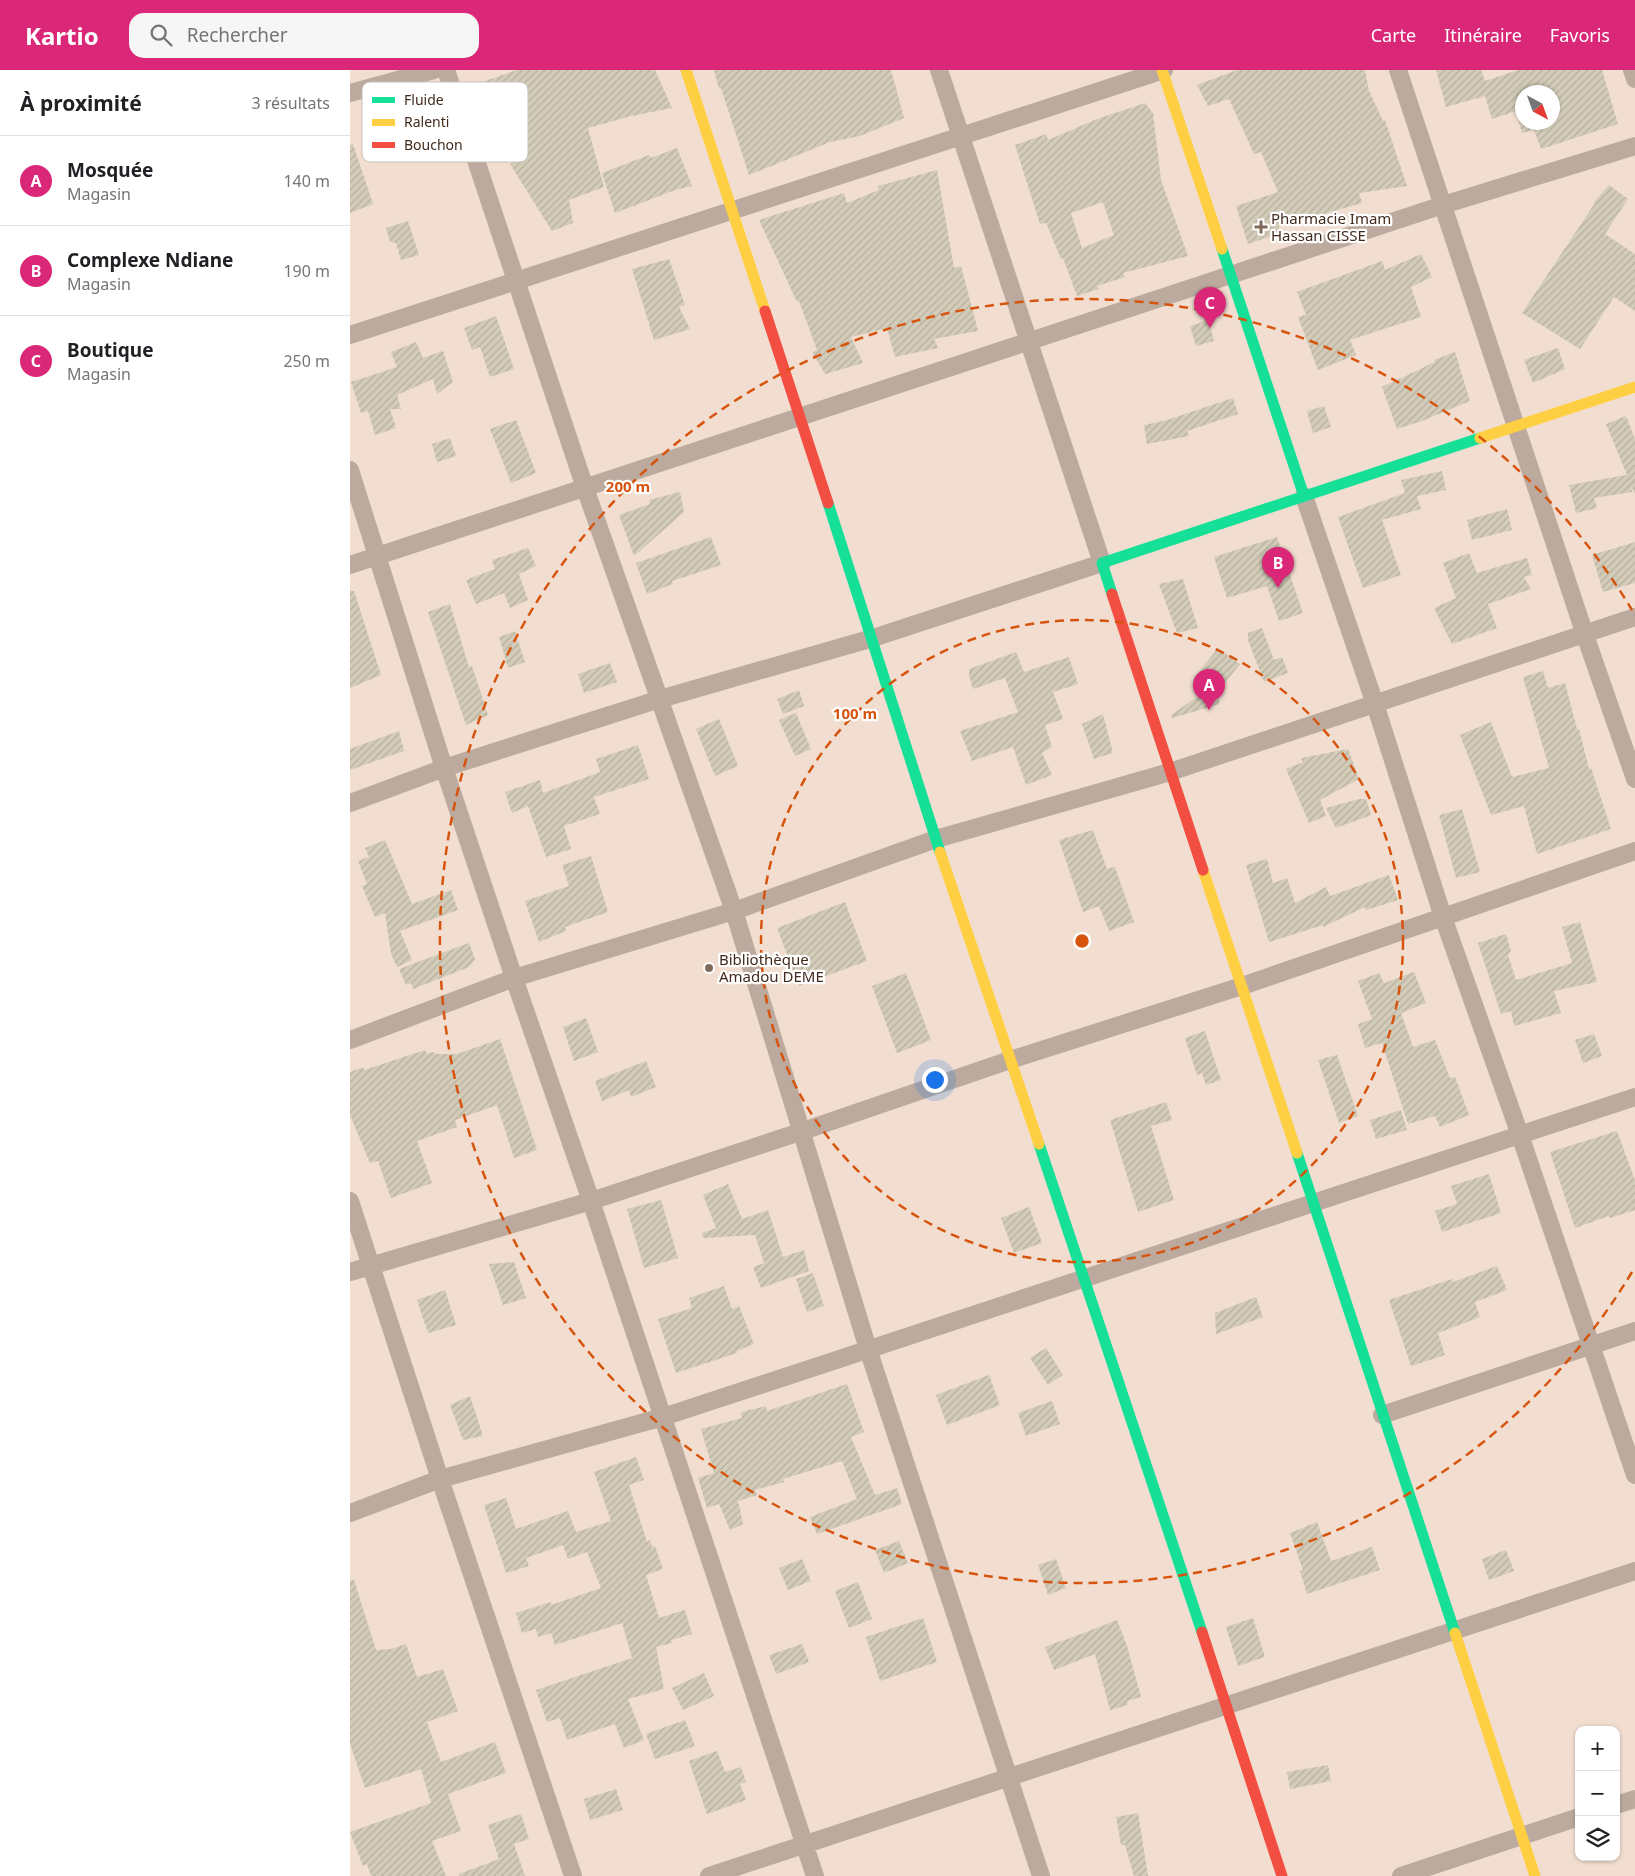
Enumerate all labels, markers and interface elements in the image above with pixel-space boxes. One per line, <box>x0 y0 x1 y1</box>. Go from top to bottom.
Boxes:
search box <box>129 13 479 58</box>
text: Kartio <box>25 19 99 52</box>
icon: search <box>147 21 175 49</box>
text: Rechercher <box>187 22 288 48</box>
text: Carte <box>1371 23 1416 47</box>
text: Itinéraire <box>1444 23 1522 47</box>
text: Favoris <box>1550 23 1610 47</box>
legend <box>362 82 528 162</box>
north arrow <box>1515 85 1560 130</box>
text: À proximité <box>20 89 142 117</box>
text: Fluide <box>404 90 444 109</box>
text: 3 résultats <box>252 92 330 114</box>
text: Ralenti <box>404 112 449 131</box>
text: Bouchon <box>404 135 463 154</box>
text: Mosquée <box>67 157 153 183</box>
text: A <box>30 170 42 192</box>
text: 140 m <box>283 170 330 192</box>
text: Magasin <box>67 183 131 205</box>
place label: Pharmacie Imam Hassan CISSE <box>1271 208 1391 245</box>
marker: Pharmacie Imam Hassan CISSE <box>1255 221 1267 233</box>
text: Complexe Ndiane <box>67 247 233 273</box>
text: B <box>31 260 41 282</box>
text: 190 m <box>283 260 330 282</box>
text: Magasin <box>67 273 131 295</box>
pin: C <box>1194 287 1226 328</box>
text: Boutique <box>67 337 154 363</box>
text: C <box>31 350 41 372</box>
text: 250 m <box>283 350 330 372</box>
text: Magasin <box>67 363 131 385</box>
text: 200 m <box>606 476 650 496</box>
pin: B <box>1262 547 1294 588</box>
pin: A <box>1193 669 1225 710</box>
text: 100 m <box>833 703 877 723</box>
centre of rings <box>1073 932 1091 950</box>
place label: Bibliothèque Amadou DEME <box>719 949 824 986</box>
marker: Bibliothèque Amadou DEME <box>703 962 715 974</box>
your location <box>922 1067 948 1093</box>
map controls <box>1575 1726 1620 1861</box>
button: + <box>1575 1726 1620 1771</box>
button: − <box>1575 1771 1620 1816</box>
button: layers <box>1575 1816 1620 1861</box>

